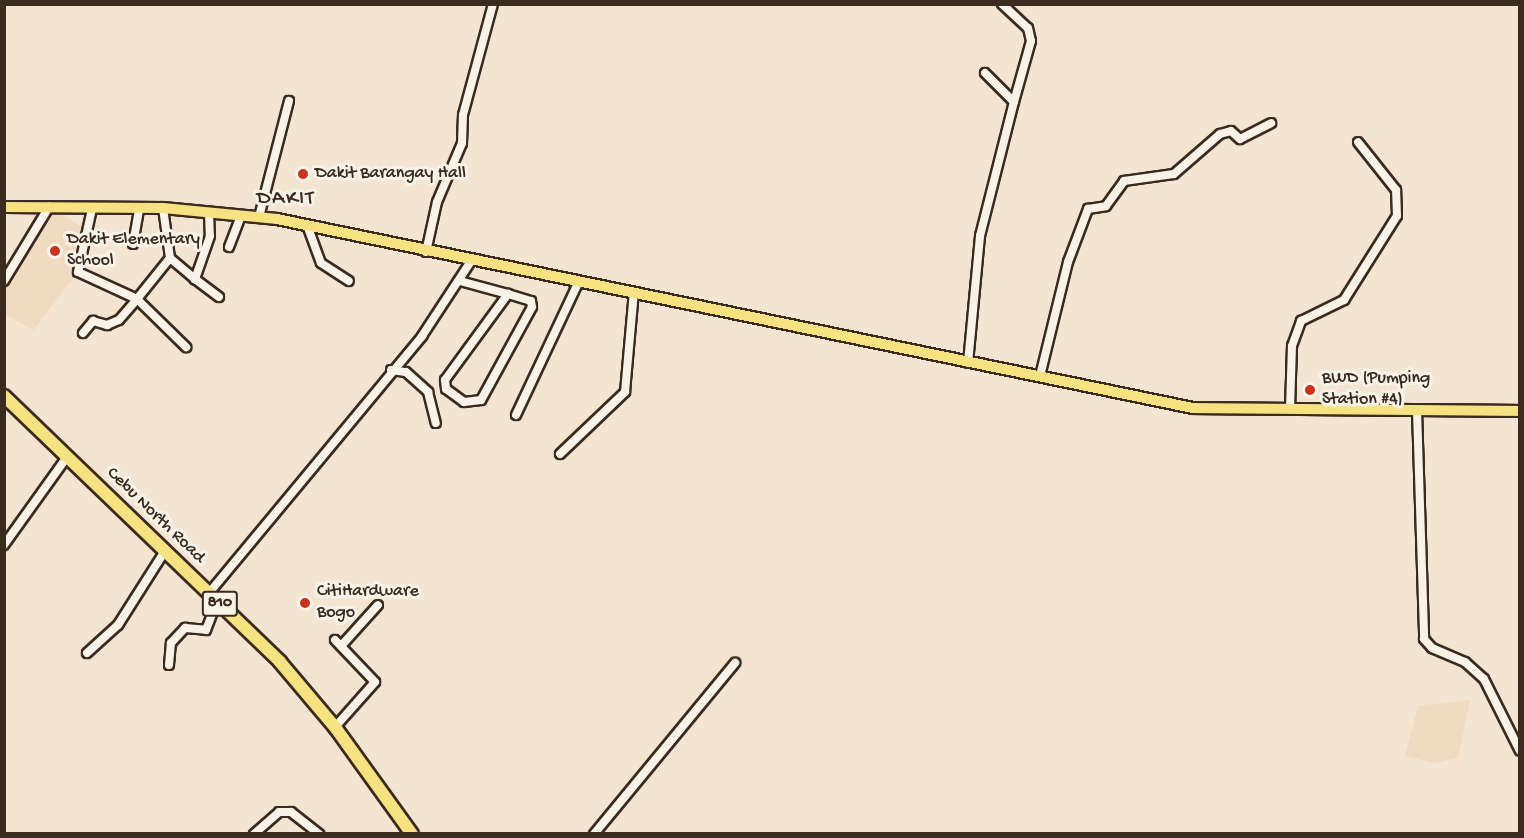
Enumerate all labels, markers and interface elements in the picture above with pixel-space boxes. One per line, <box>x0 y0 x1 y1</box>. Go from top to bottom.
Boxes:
place label: Dakit Barangay Hall <box>315 163 466 185</box>
marker: Dakit Barangay Hall <box>296 167 310 181</box>
district label: DAKIT <box>257 187 315 213</box>
place label: Dakit Elementary School <box>67 230 200 272</box>
marker: Dakit Elementary School <box>48 244 62 258</box>
place label: BWD (Pumping Station #4) <box>1322 369 1430 412</box>
marker: BWD (Pumping Station #4) <box>1303 383 1317 397</box>
street label: Cebu North Road <box>101 463 209 569</box>
place label: CitiHardware Bogo <box>317 582 419 624</box>
road number: 810 <box>200 591 240 617</box>
marker: CitiHardware Bogo <box>298 596 312 610</box>

